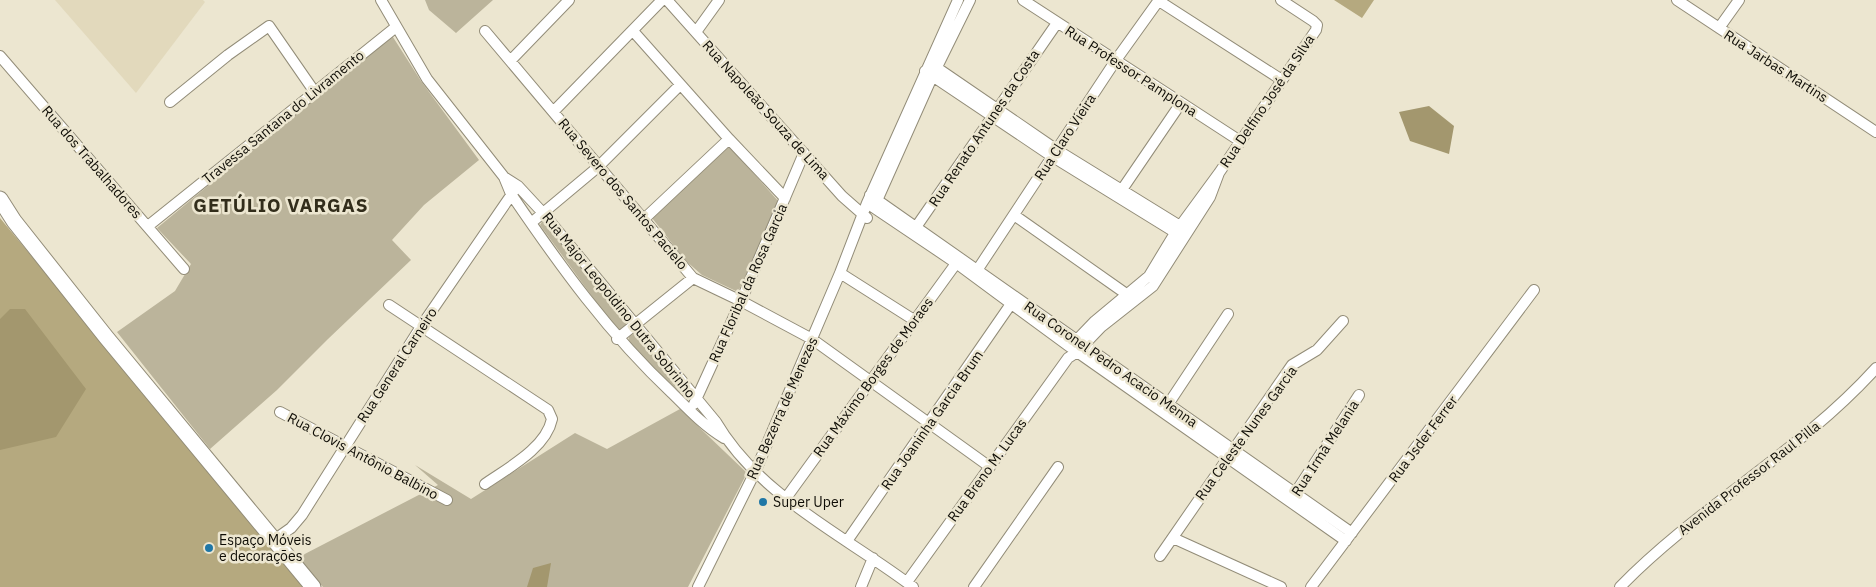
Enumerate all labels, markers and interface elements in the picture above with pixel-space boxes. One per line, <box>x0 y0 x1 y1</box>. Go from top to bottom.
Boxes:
street label: Rua Professor Pamplona <box>1061 21 1201 121</box>
street label: Rua Jarbas Martins <box>1721 26 1832 106</box>
street label: Rua Delfino José da Silva <box>1216 31 1319 171</box>
street label: Rua Napoleão Souza de Lima <box>699 36 834 184</box>
street label: Travessa Santana do Livramento <box>198 46 368 188</box>
street label: Rua Renato Antunes da Costa <box>925 46 1044 210</box>
street label: Rua Claro Vieira <box>1030 90 1100 184</box>
street label: Rua dos Trabalhadores <box>38 102 146 222</box>
street label: Rua Severo dos Santos Pacielo <box>554 115 692 274</box>
district label: GETÚLIO VARGAS <box>193 193 369 217</box>
street label: Rua Floribal da Rosa Garcia <box>705 200 791 365</box>
street label: Rua Major Leopoldino Dutra Sobrinho <box>538 208 700 402</box>
street label: Rua Máximo Borges de Moraes <box>809 294 937 460</box>
street label: Rua Coronel Pedro Acacio Menna <box>1021 297 1202 431</box>
street label: Rua General Carneiro <box>353 304 441 426</box>
street label: Rua Bezerra de Menezes <box>742 334 822 482</box>
street label: Rua Joaninha Garcia Brum <box>877 347 987 493</box>
street label: Rua Celeste Nunes Garcia <box>1191 362 1301 504</box>
street label: Rua Jsder Ferrer <box>1384 392 1462 486</box>
street label: Rua Irmã Melania <box>1287 396 1363 499</box>
street label: Rua Clovis Antônio Balbino <box>284 409 442 504</box>
street label: Rua Breno M. Lucas <box>943 415 1031 525</box>
street label: Avenida Professor Raul Pilla <box>1674 417 1824 539</box>
place label: Super Uper <box>773 493 844 511</box>
marker: Super Uper <box>757 496 769 508</box>
place label: Espaço Móveis e decorações <box>219 531 312 565</box>
marker: Espaço Móveis e decorações <box>203 542 215 554</box>

